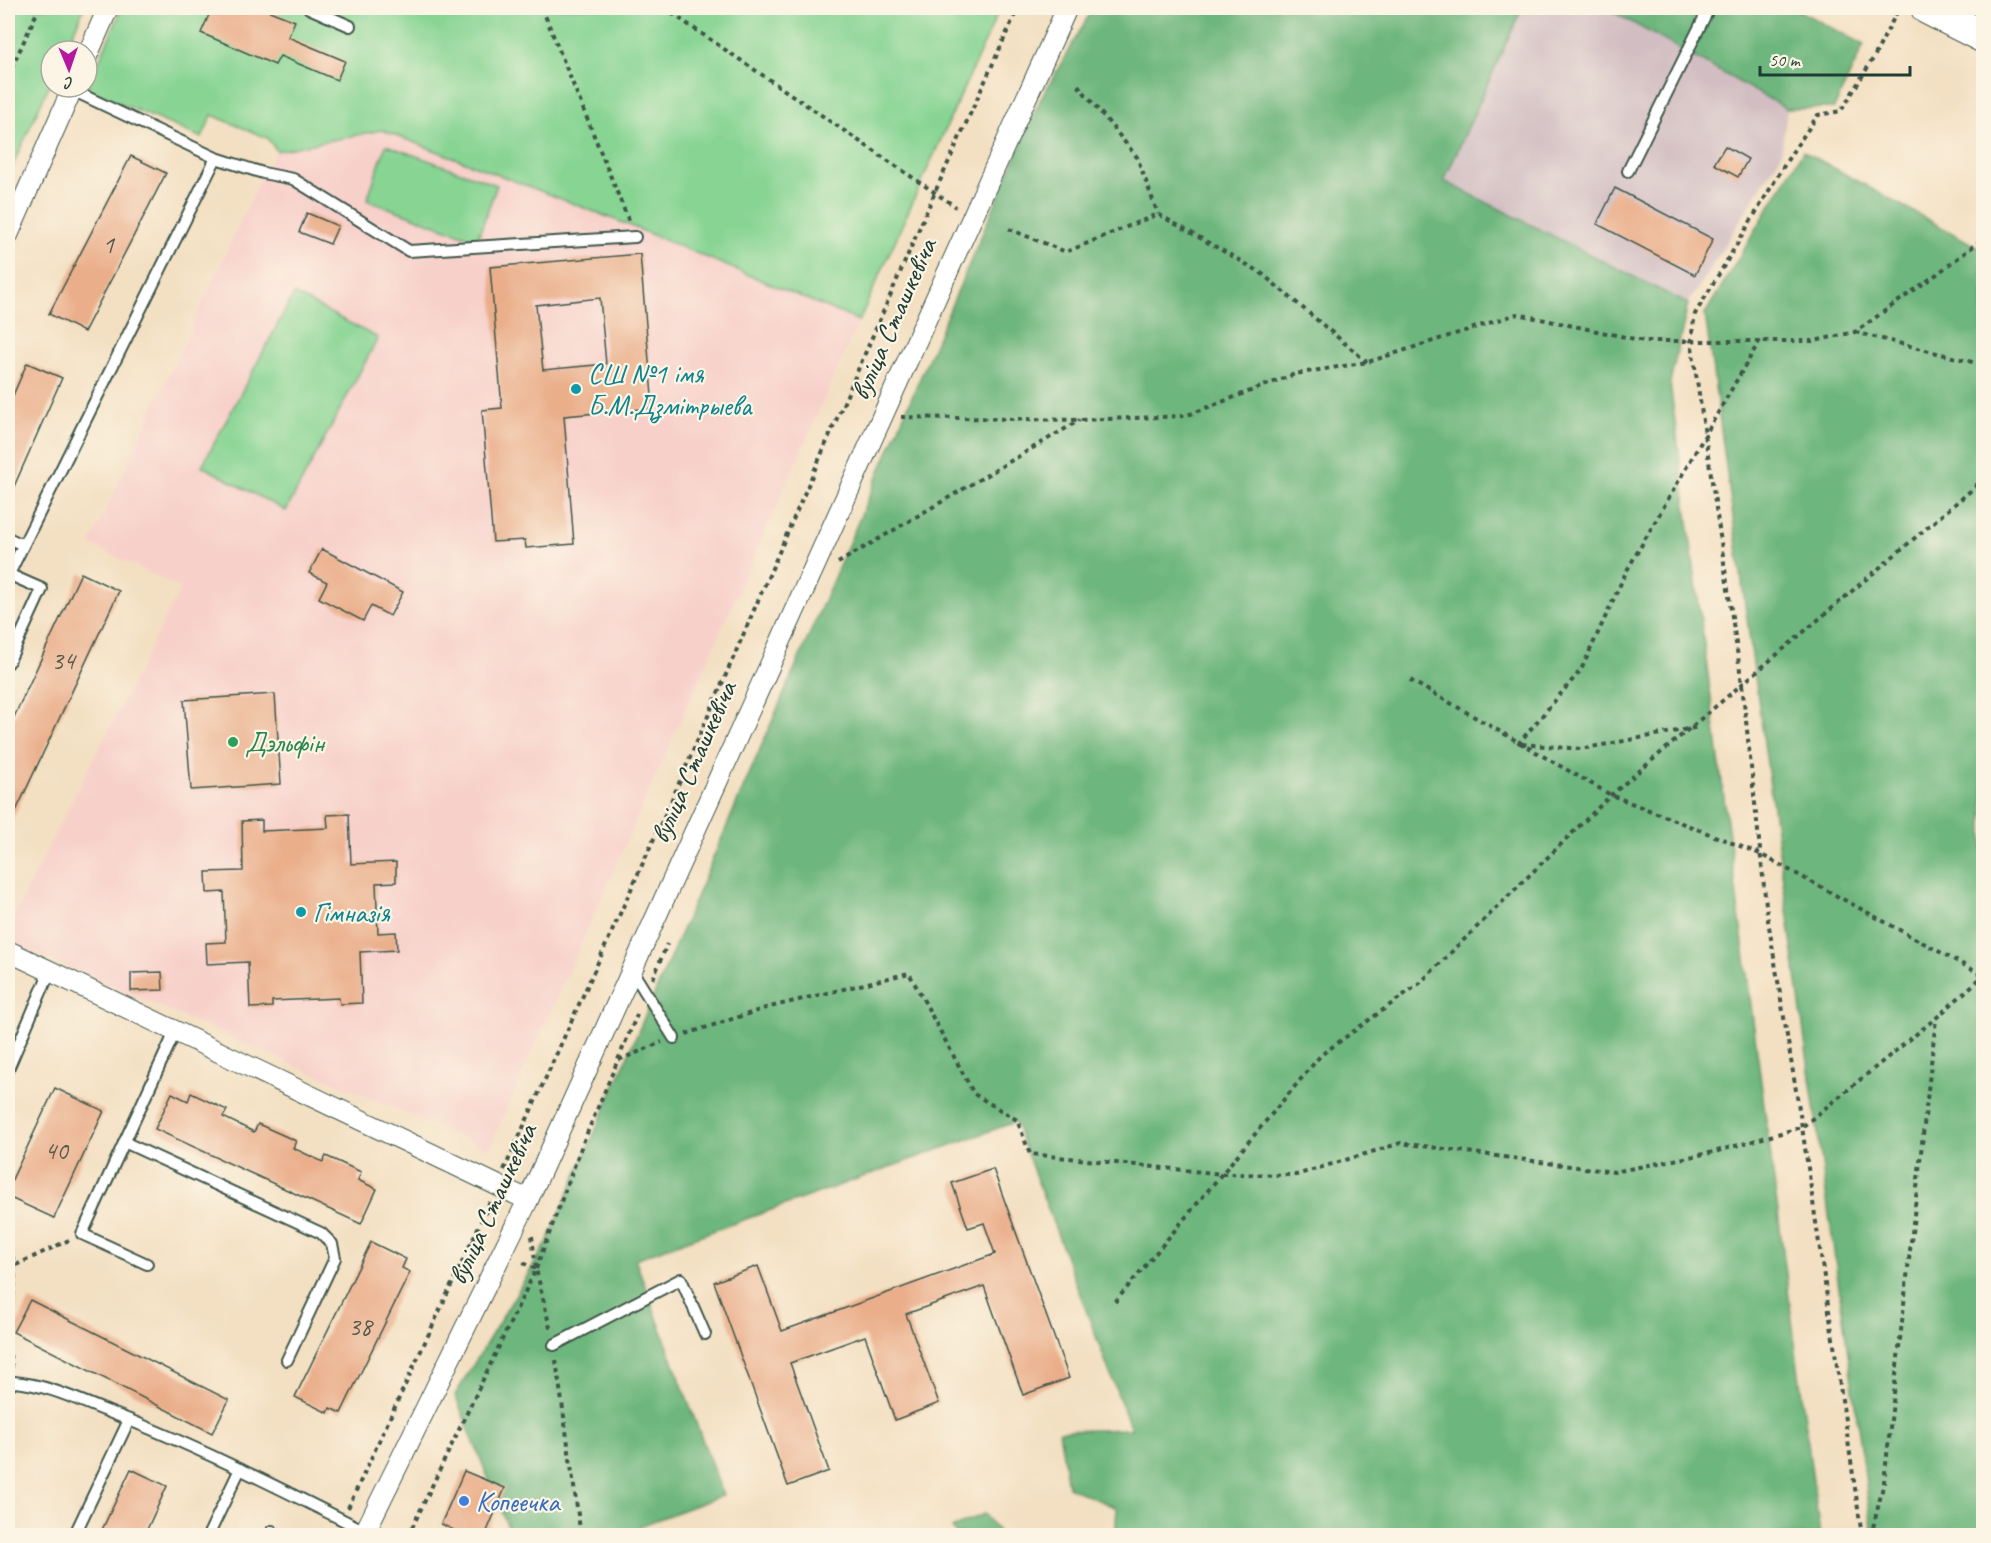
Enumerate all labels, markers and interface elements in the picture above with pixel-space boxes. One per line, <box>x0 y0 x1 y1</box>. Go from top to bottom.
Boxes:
north arrow <box>39 39 99 99</box>
scale bar <box>1760 39 1910 77</box>
text: 50 m <box>1769 49 1802 71</box>
text: С <box>63 73 74 93</box>
house number: 1 <box>102 228 115 261</box>
street label: вуліца Сташкевіча <box>842 231 945 405</box>
place label: СШ №1 імя Б.М.Дзмітрыева <box>588 356 753 424</box>
marker: СШ №1 імя Б.М.Дзмітрыева <box>569 382 583 396</box>
house number: 34 <box>51 644 77 677</box>
street label: вуліца Сташкевіча <box>642 674 745 848</box>
place label: Дэльфін <box>245 725 326 760</box>
marker: Дэльфін <box>226 735 240 749</box>
place label: Гімназія <box>313 895 390 930</box>
marker: Гімназія <box>294 905 308 919</box>
street label: вуліца Сташкевіча <box>440 1117 545 1290</box>
house number: 40 <box>44 1134 70 1167</box>
house number: 38 <box>348 1310 374 1343</box>
place label: Копеечка <box>476 1484 561 1519</box>
marker: Копеечка <box>457 1494 471 1508</box>

